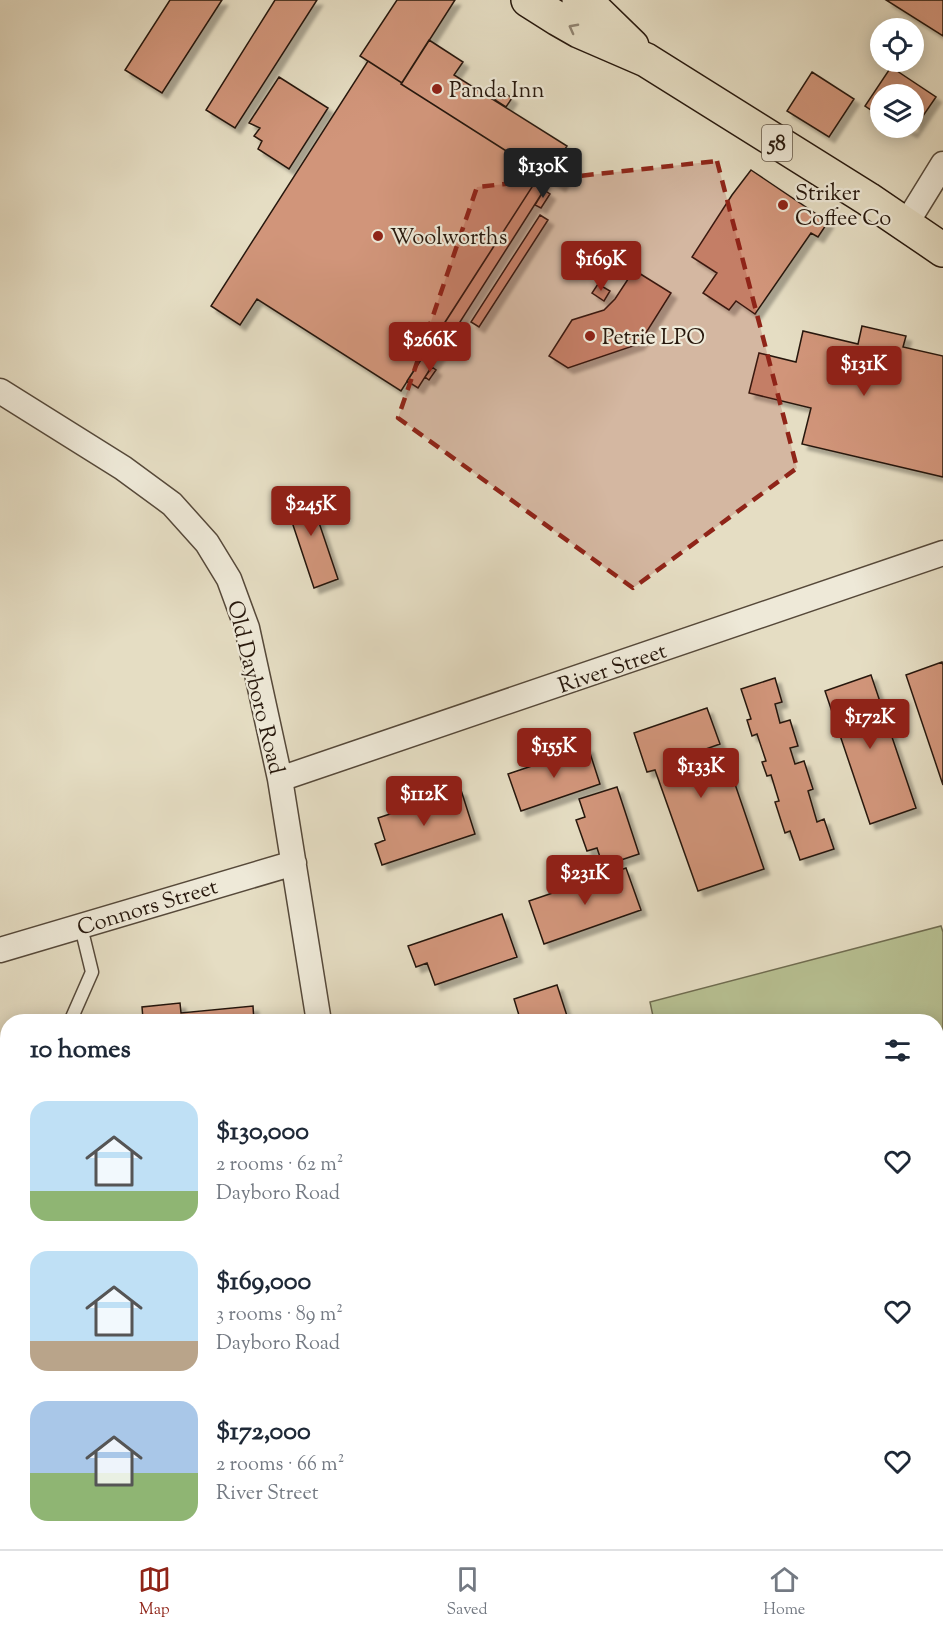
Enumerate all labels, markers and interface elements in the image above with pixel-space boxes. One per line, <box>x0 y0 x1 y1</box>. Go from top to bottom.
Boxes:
map controls <box>870 18 924 138</box>
button: locate <box>870 18 924 72</box>
one-way arrow <box>569 23 580 35</box>
place label: Panda Inn <box>449 76 545 108</box>
marker: Panda Inn <box>430 82 444 96</box>
button: layers <box>870 84 924 138</box>
road number: 58 <box>762 125 792 161</box>
pin: $130K <box>501 148 585 199</box>
text: $130K <box>518 153 568 182</box>
place label: Striker Coffee Co <box>795 179 891 236</box>
marker: Striker Coffee Co <box>776 198 790 212</box>
place label: Woolworths <box>390 223 507 255</box>
marker: Woolworths <box>371 229 385 243</box>
pin: $169K <box>559 241 643 292</box>
text: $169K <box>575 246 627 275</box>
pin: $266K <box>388 322 472 373</box>
place label: Petrie LPO <box>602 323 705 355</box>
text: $266K <box>403 327 457 356</box>
marker: Petrie LPO <box>583 329 597 343</box>
pin: $131K <box>822 346 906 397</box>
text: $131K <box>841 351 887 380</box>
pin: $245K <box>269 486 353 537</box>
text: $245K <box>285 491 337 520</box>
street label: Old Dayboro Road <box>217 597 291 778</box>
street label: River Street <box>554 636 672 703</box>
pin: $172K <box>828 699 912 750</box>
text: $172K <box>844 704 896 733</box>
pin: $155K <box>512 728 596 779</box>
text: $155K <box>531 733 577 762</box>
pin: $133K <box>659 748 743 799</box>
text: $133K <box>677 753 725 782</box>
pin: $112K <box>382 776 466 827</box>
text: $112K <box>400 781 448 810</box>
pin: $231K <box>543 855 627 906</box>
text: $231K <box>560 860 610 889</box>
street label: Connors Street <box>74 872 223 945</box>
text: 10 homes <box>30 1032 131 1069</box>
icon: filters <box>881 1034 914 1067</box>
text: $130,000 <box>216 1114 309 1151</box>
icon: home <box>78 1125 150 1197</box>
icon: heart <box>881 1145 914 1178</box>
text: 2 rooms · 62 m² <box>216 1151 344 1180</box>
text: Dayboro Road <box>216 1180 340 1209</box>
text: $169,000 <box>216 1264 311 1301</box>
icon: home <box>78 1275 150 1347</box>
icon: heart <box>881 1295 914 1328</box>
text: 3 rooms · 89 m² <box>216 1301 343 1330</box>
text: Dayboro Road <box>216 1330 340 1359</box>
text: $172,000 <box>216 1414 311 1451</box>
icon: home <box>78 1425 150 1497</box>
icon: heart <box>881 1445 914 1478</box>
text: 2 rooms · 66 m² <box>216 1451 344 1480</box>
text: River Street <box>216 1480 319 1509</box>
tab: Map <box>138 1563 171 1622</box>
tab: Saved <box>446 1563 488 1622</box>
tab: Home <box>763 1563 805 1622</box>

